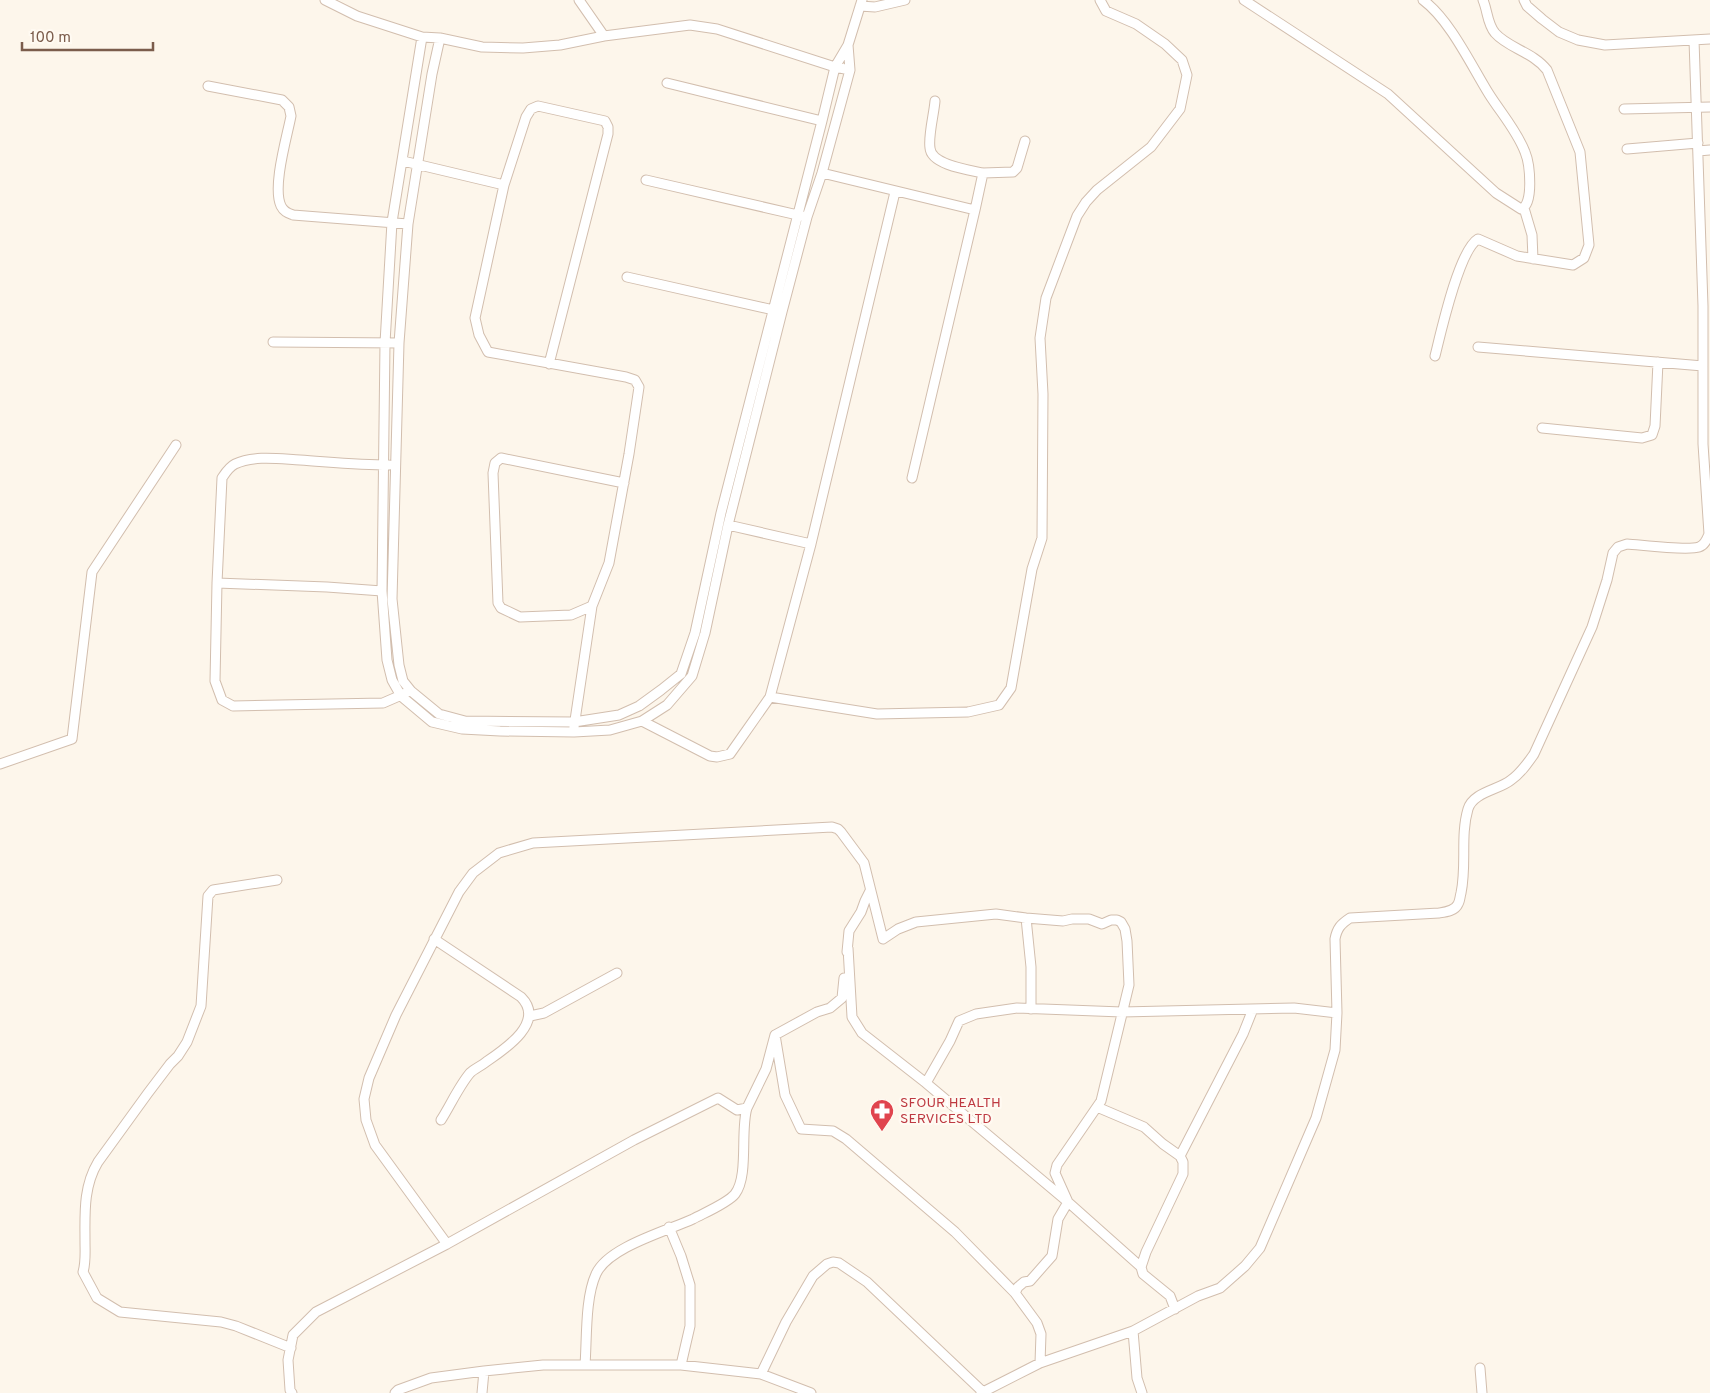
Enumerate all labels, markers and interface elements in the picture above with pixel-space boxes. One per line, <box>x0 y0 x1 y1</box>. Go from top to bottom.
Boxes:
scale bar <box>22 20 154 52</box>
text: 100 m <box>30 29 71 48</box>
place label: SFOUR HEALTH SERVICES LTD <box>900 1095 1001 1128</box>
pharmacy icon: SFOUR HEALTH SERVICES LTD <box>869 1098 895 1132</box>

